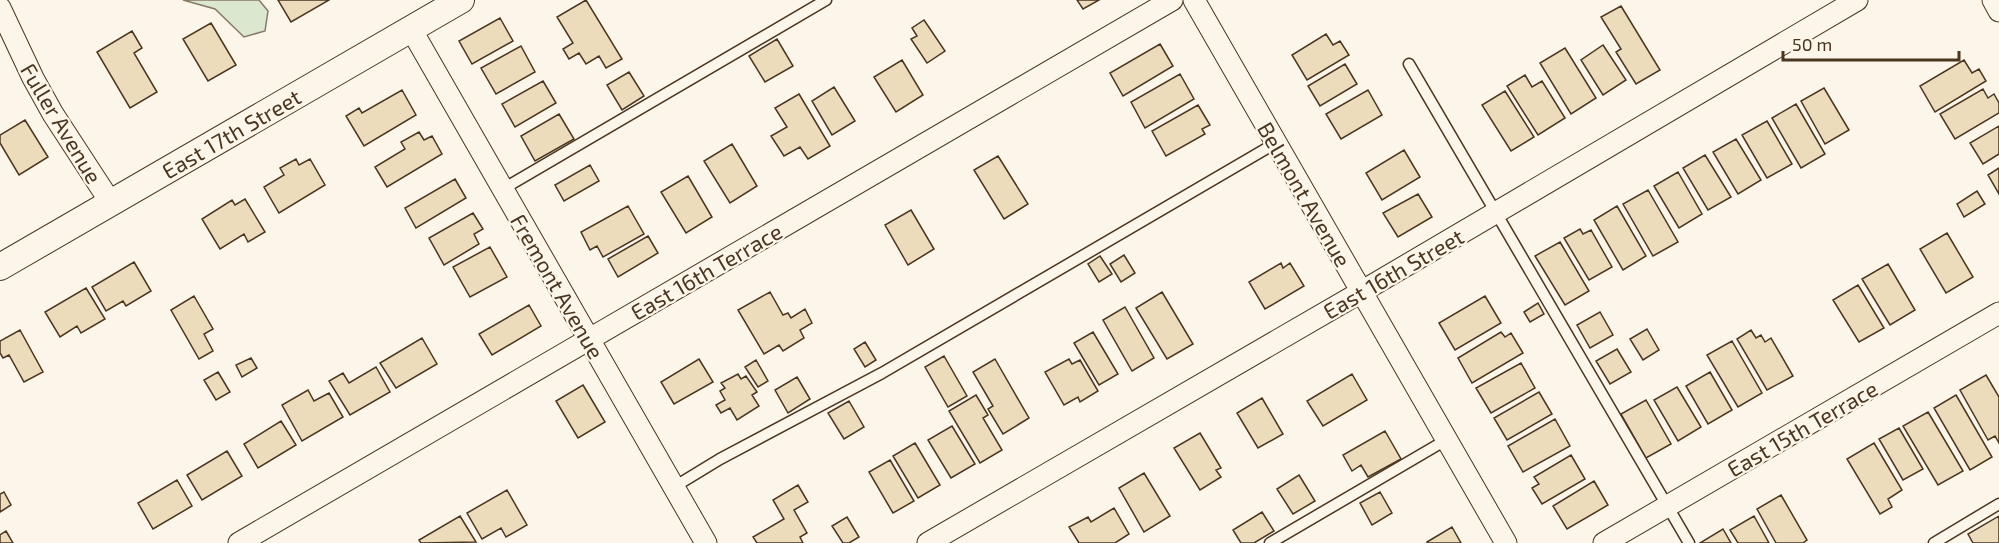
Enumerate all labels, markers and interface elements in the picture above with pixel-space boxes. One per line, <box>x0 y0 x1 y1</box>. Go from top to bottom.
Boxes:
scale bar <box>1783 24 1958 62</box>
text: 50 m <box>1792 33 1832 55</box>
street label: Fuller Avenue <box>16 58 108 188</box>
street label: East 17th Street <box>157 83 305 184</box>
street label: Belmont Avenue <box>1253 117 1357 271</box>
street label: Fremont Avenue <box>506 209 610 363</box>
street label: East 16th Terrace <box>626 217 786 325</box>
street label: East 16th Street <box>1318 222 1468 324</box>
street label: East 15th Terrace <box>1722 374 1882 482</box>

